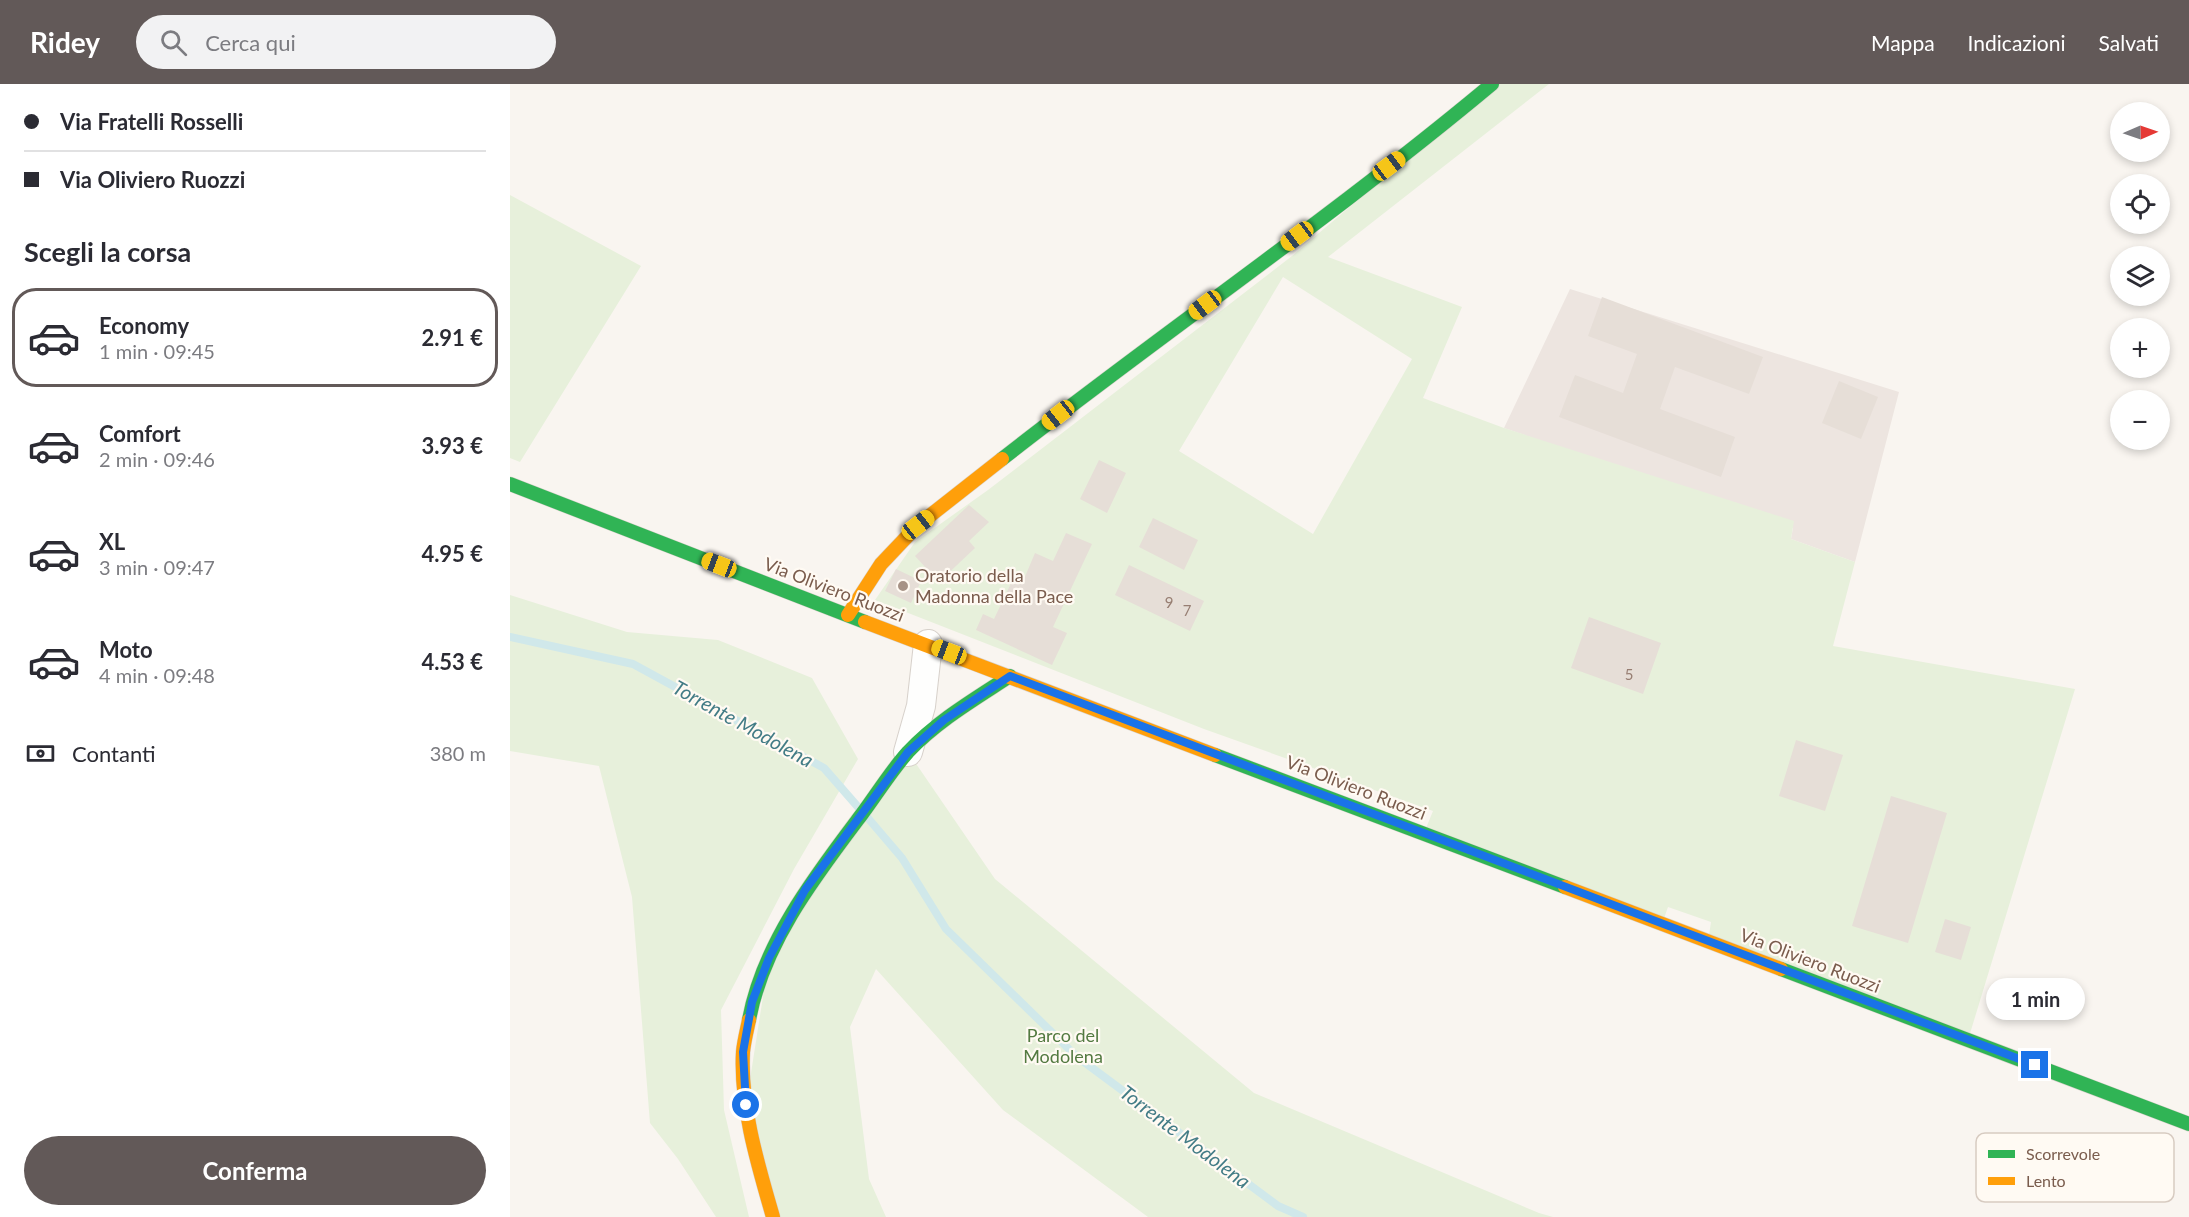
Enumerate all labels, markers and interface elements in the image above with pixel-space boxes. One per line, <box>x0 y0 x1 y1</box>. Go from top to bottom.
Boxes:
search box <box>136 15 556 69</box>
text: Ridey <box>30 25 100 59</box>
icon: search <box>157 26 190 59</box>
text: Cerca qui <box>205 29 296 56</box>
text: Mappa <box>1871 30 1935 55</box>
text: Indicazioni <box>1968 30 2066 55</box>
text: Salvati <box>2099 30 2159 55</box>
north arrow <box>2110 102 2170 162</box>
map controls <box>2110 102 2170 450</box>
text: Via Fratelli Rosselli <box>60 108 243 135</box>
car <box>1369 148 1409 184</box>
text: Via Oliviero Ruozzi <box>60 166 245 193</box>
button: locate <box>2110 174 2170 234</box>
car <box>1277 218 1317 254</box>
text: Scegli la corsa <box>24 235 191 268</box>
button: layers <box>2110 246 2170 306</box>
car <box>1185 287 1225 323</box>
icon: car <box>27 311 81 365</box>
text: Economy <box>99 312 189 339</box>
button: + <box>2110 318 2170 378</box>
text: 2.91 € <box>421 324 483 351</box>
text: 1 min · 09:45 <box>99 339 215 363</box>
button: − <box>2110 390 2170 450</box>
car <box>1038 397 1078 433</box>
icon: car <box>27 419 81 473</box>
text: Comfort <box>99 420 181 447</box>
text: 3.93 € <box>421 432 483 459</box>
text: 2 min · 09:46 <box>99 447 215 471</box>
car <box>898 507 938 543</box>
icon: car <box>27 527 81 581</box>
text: XL <box>99 528 125 555</box>
text: 4.95 € <box>421 540 483 567</box>
car <box>699 550 739 580</box>
street label: Via Oliviero Ruozzi <box>761 552 908 626</box>
text: 3 min · 09:47 <box>99 555 215 579</box>
place label: Oratorio della Madonna della Pace <box>915 564 1073 607</box>
marker: Oratorio della Madonna della Pace <box>896 579 910 593</box>
house number: 9 <box>1165 593 1173 611</box>
house number: 7 <box>1183 601 1192 619</box>
icon: car <box>27 635 81 689</box>
text: Moto <box>99 636 153 663</box>
car <box>929 637 969 667</box>
text: 4.53 € <box>421 648 483 675</box>
text: 4 min · 09:48 <box>99 663 215 687</box>
house number: 5 <box>1625 665 1633 683</box>
water label: Torrente Modolena <box>669 675 818 772</box>
icon: cash <box>24 737 57 770</box>
text: Contanti <box>72 740 156 767</box>
text: 380 m <box>430 741 486 765</box>
street label: Via Oliviero Ruozzi <box>1283 750 1430 824</box>
street label: Via Oliviero Ruozzi <box>1737 923 1884 997</box>
callout: 1 min <box>1986 978 2084 1020</box>
text: 1 min <box>2011 987 2060 1011</box>
park label: Parco del Modolena <box>1023 1024 1103 1067</box>
route end <box>2021 1051 2048 1078</box>
water label: Torrente Modolena <box>1116 1079 1255 1193</box>
route start <box>732 1091 759 1118</box>
legend <box>1976 1133 2174 1202</box>
button: Conferma <box>24 1136 486 1205</box>
text: Scorrevole <box>2026 1144 2100 1163</box>
text: Lento <box>2026 1171 2066 1190</box>

